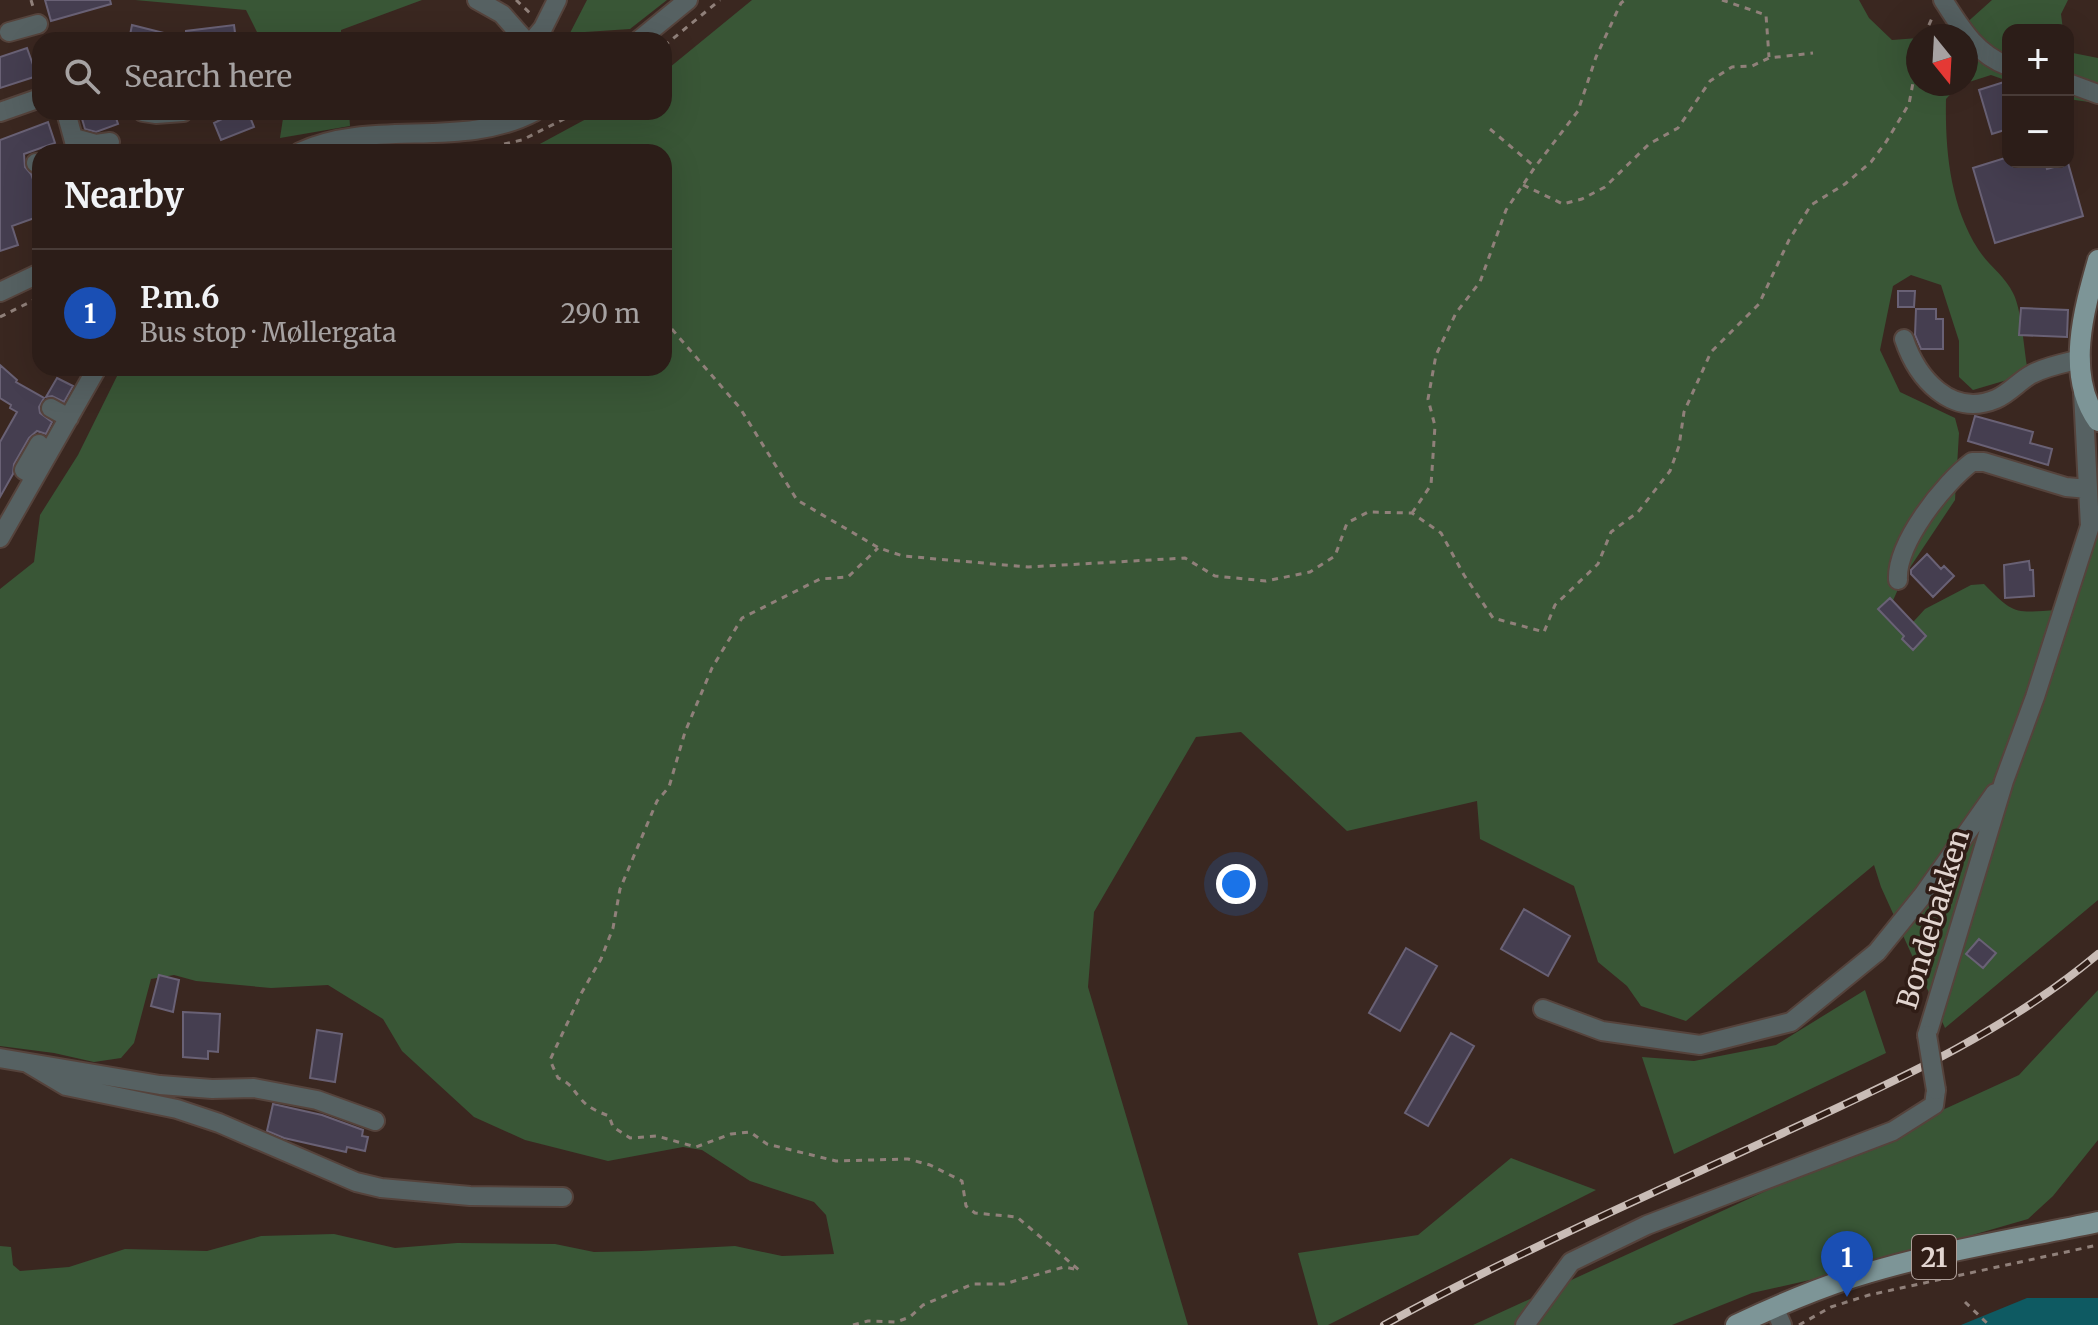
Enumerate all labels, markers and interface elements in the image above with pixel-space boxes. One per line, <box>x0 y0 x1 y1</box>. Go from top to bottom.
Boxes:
north arrow <box>1906 24 1978 96</box>
map controls <box>2002 24 2074 168</box>
button: + <box>2002 24 2074 96</box>
search box <box>32 32 672 120</box>
icon: search <box>60 54 104 98</box>
text: Search here <box>124 57 292 95</box>
button: − <box>2002 96 2074 168</box>
text: Nearby <box>64 175 184 217</box>
text: P.m.6 <box>140 278 219 316</box>
text: 1 <box>84 297 96 330</box>
text: 290 m <box>561 297 640 330</box>
text: Bus stop · Møllergata <box>140 316 396 349</box>
street label: Bondebakken <box>1889 825 1977 1013</box>
your location <box>1216 864 1256 904</box>
pin: 1 <box>1821 1231 1873 1297</box>
road number: 21 <box>1912 1235 1956 1279</box>

